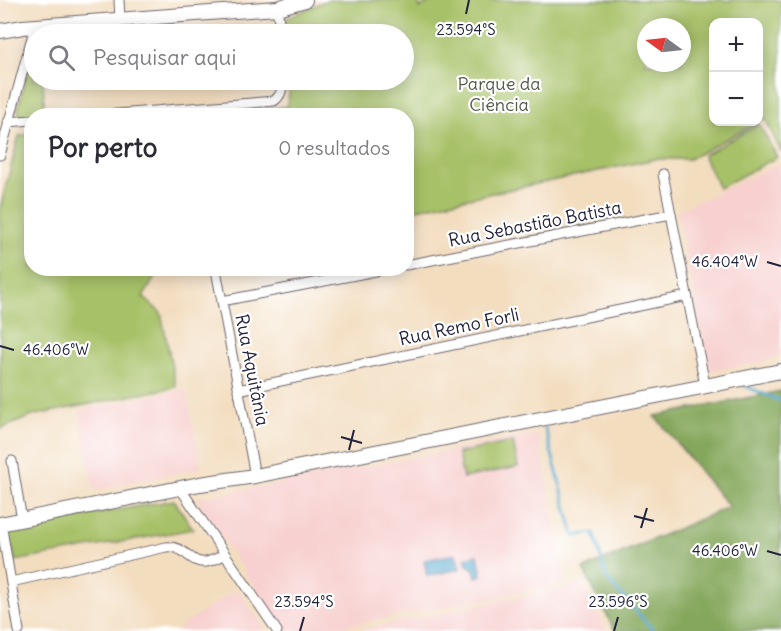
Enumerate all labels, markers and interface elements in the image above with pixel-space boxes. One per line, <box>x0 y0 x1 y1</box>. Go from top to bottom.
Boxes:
north arrow <box>637 18 691 72</box>
map controls <box>709 18 763 126</box>
button: + <box>709 18 763 72</box>
text: 23.594°S <box>436 20 496 39</box>
search box <box>24 24 414 90</box>
icon: search <box>45 41 78 74</box>
text: Pesquisar aqui <box>93 43 236 71</box>
park label: Parque da Ciência <box>457 72 541 116</box>
button: − <box>709 72 763 126</box>
text: Por perto <box>48 131 157 164</box>
text: 0 resultados <box>278 135 390 160</box>
street label: Rua Sebastião Batista <box>446 195 623 252</box>
text: 46.404°W <box>692 252 758 271</box>
street label: Rua Remo Forli <box>397 303 521 350</box>
street label: Rua Aquitânia <box>230 312 275 428</box>
text: 46.406°W <box>23 340 89 359</box>
text: 46.406°W <box>692 541 758 560</box>
text: 23.594°S <box>274 592 334 611</box>
text: 23.596°S <box>588 592 648 611</box>

